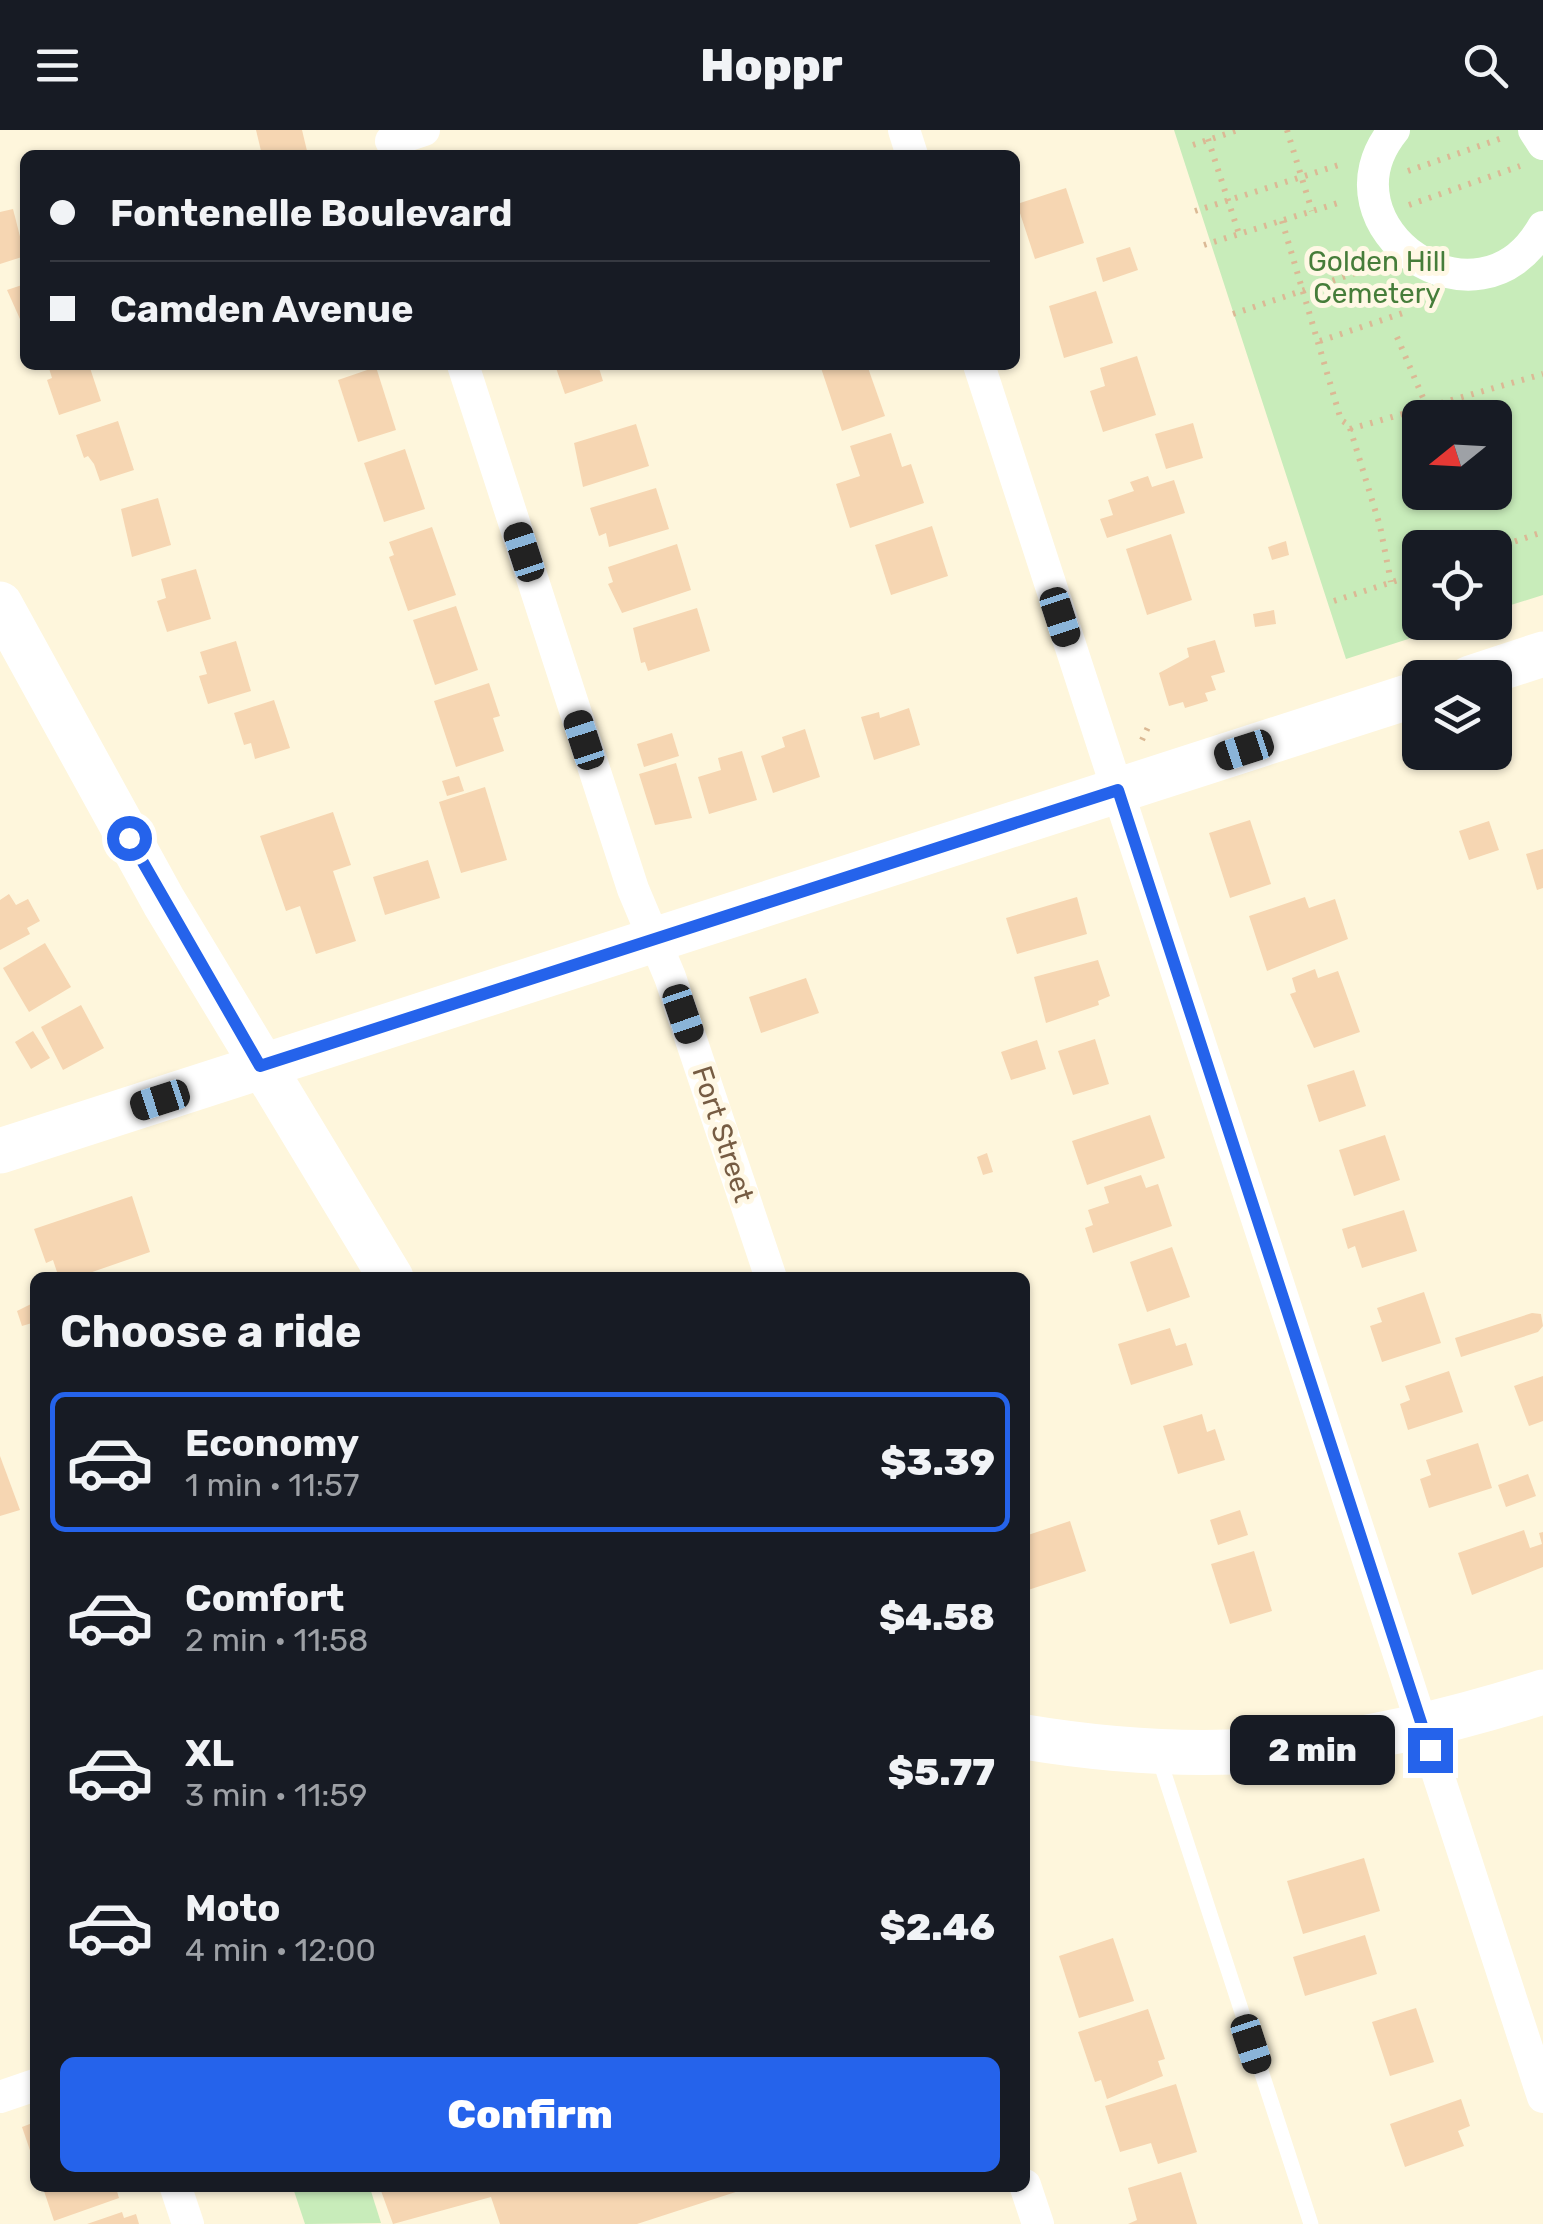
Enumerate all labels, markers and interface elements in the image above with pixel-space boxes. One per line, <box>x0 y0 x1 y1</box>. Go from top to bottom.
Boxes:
icon: menu <box>30 38 85 93</box>
icon: search <box>1458 38 1513 93</box>
text: Hoppr <box>700 39 843 92</box>
text: Fontenelle Boulevard <box>110 190 513 236</box>
park label: Golden Hill Cemetery <box>1308 245 1446 310</box>
text: Camden Avenue <box>110 286 414 332</box>
north arrow <box>1402 400 1512 510</box>
map controls <box>1402 400 1512 770</box>
car <box>500 519 548 585</box>
button: locate <box>1402 530 1512 640</box>
car <box>1036 584 1084 650</box>
button: layers <box>1402 660 1512 770</box>
car <box>560 707 608 773</box>
car <box>1211 726 1277 774</box>
route start <box>107 816 152 861</box>
car <box>659 981 707 1047</box>
street label: Fort Street <box>685 1062 761 1206</box>
car <box>127 1076 193 1124</box>
text: Choose a ride <box>60 1305 362 1358</box>
icon: car <box>65 1417 155 1507</box>
text: Economy <box>185 1420 359 1466</box>
text: $3.39 <box>880 1439 995 1485</box>
text: 1 min · 11:57 <box>185 1466 359 1504</box>
icon: car <box>65 1572 155 1662</box>
text: Comfort <box>185 1575 344 1621</box>
text: $4.58 <box>879 1594 995 1640</box>
text: 2 min · 11:58 <box>185 1621 368 1659</box>
callout: 2 min <box>1230 1715 1395 1785</box>
icon: car <box>65 1727 155 1817</box>
route end <box>1408 1728 1453 1773</box>
text: XL <box>185 1730 234 1776</box>
text: 2 min <box>1268 1731 1357 1769</box>
text: $5.77 <box>888 1749 995 1795</box>
text: 3 min · 11:59 <box>185 1776 367 1814</box>
icon: car <box>65 1882 155 1972</box>
text: Moto <box>185 1885 281 1931</box>
text: $2.46 <box>879 1904 995 1950</box>
text: 4 min · 12:00 <box>185 1931 376 1969</box>
car <box>1227 2011 1275 2077</box>
button: Confirm <box>60 2057 1000 2172</box>

